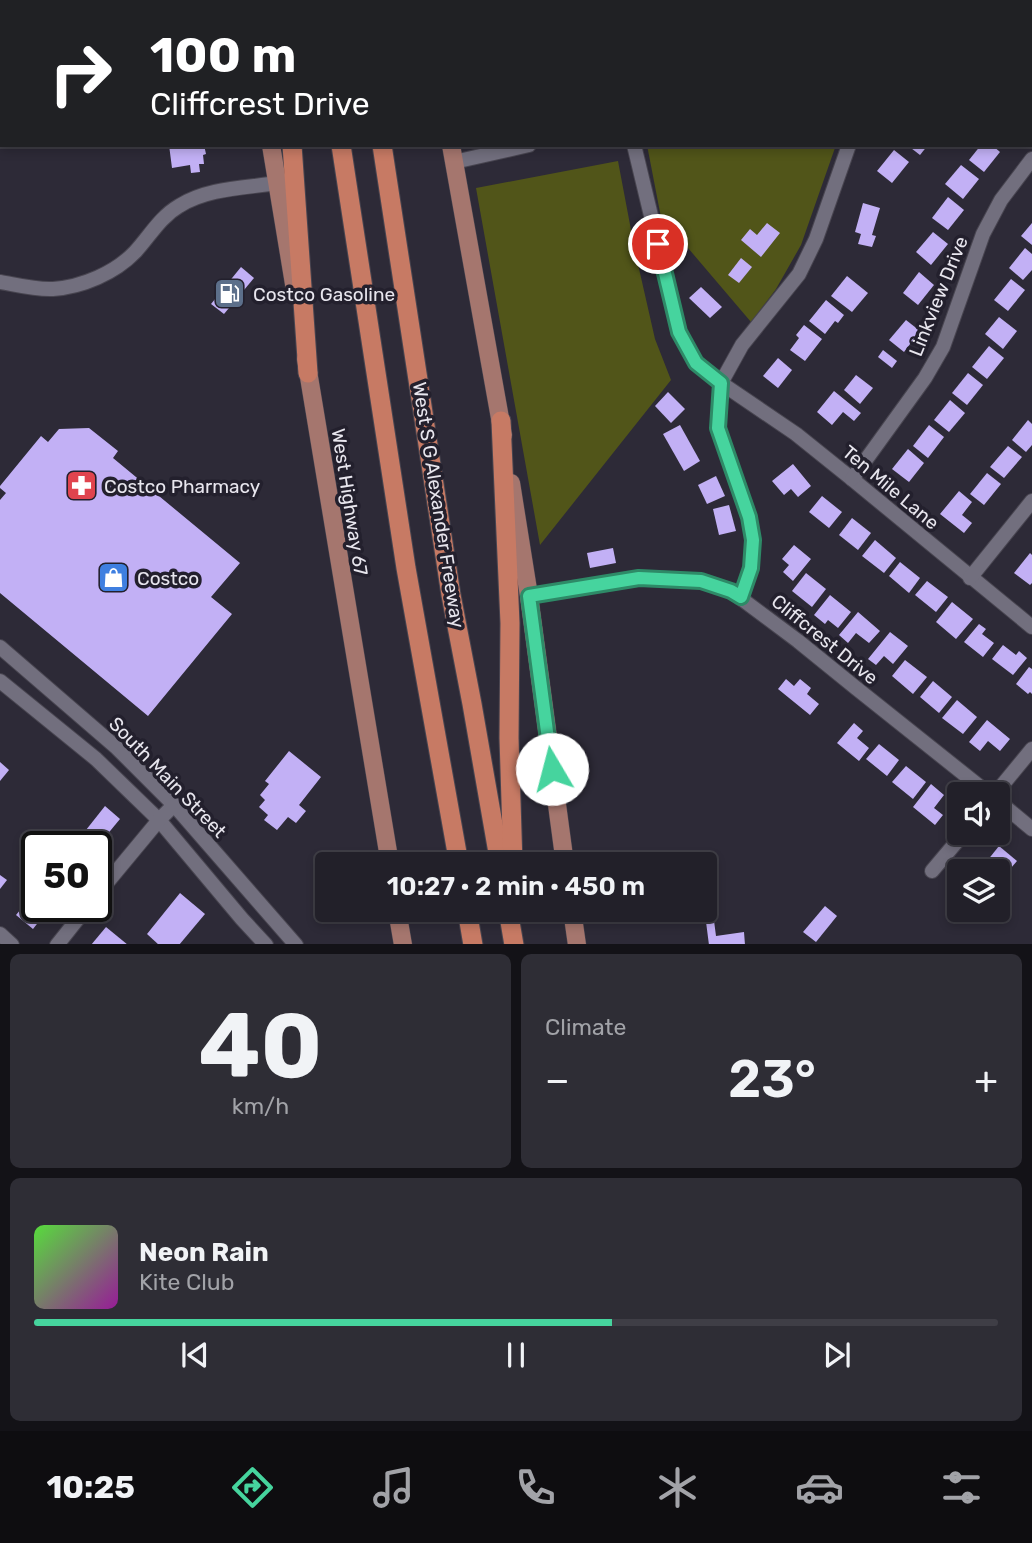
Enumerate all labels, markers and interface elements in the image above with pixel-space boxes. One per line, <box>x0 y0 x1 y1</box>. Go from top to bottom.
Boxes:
text: 100 m <box>150 26 296 84</box>
icon: right <box>35 28 126 119</box>
text: Cliffcrest Drive <box>150 85 370 123</box>
pin <box>628 214 688 274</box>
icon: arrive <box>639 225 677 263</box>
street label: Linkview Drive <box>904 233 973 360</box>
fuel station icon: Costco Gasoline <box>213 277 247 311</box>
place label: Costco Gasoline <box>253 283 395 306</box>
street label: West S G Alexander Freeway <box>408 380 469 630</box>
street label: West Highway 67 <box>327 427 373 578</box>
street label: Ten Mile Lane <box>838 440 944 534</box>
pharmacy icon: Costco Pharmacy <box>64 469 98 503</box>
place label: Costco Pharmacy <box>104 475 260 498</box>
shop icon: Costco <box>97 561 131 595</box>
place label: Costco <box>137 567 199 590</box>
street label: Cliffcrest Drive <box>767 589 883 689</box>
street label: South Main Street <box>104 712 232 843</box>
position arrow <box>515 732 589 806</box>
map controls <box>947 782 1010 922</box>
button: sound <box>947 782 1010 845</box>
speed limit sign: 50 <box>21 831 112 922</box>
button: layers <box>947 859 1010 922</box>
text: 10:27 · 2 min · 450 m <box>387 871 645 902</box>
text: 40 <box>198 992 323 1100</box>
text: Climate <box>545 1013 626 1041</box>
text: 23° <box>728 1048 816 1110</box>
text: − <box>545 1057 570 1103</box>
text: + <box>974 1057 998 1103</box>
text: km/h <box>232 1092 289 1120</box>
text: Neon Rain <box>139 1237 269 1268</box>
text: Kite Club <box>139 1268 234 1296</box>
icon: previous <box>176 1336 214 1374</box>
icon: pause <box>497 1336 535 1374</box>
icon: next <box>818 1336 856 1374</box>
icon: directions <box>228 1463 277 1512</box>
icon: music <box>369 1463 418 1512</box>
icon: phone <box>511 1463 560 1512</box>
icon: climate <box>653 1463 702 1512</box>
icon: car <box>795 1463 844 1512</box>
icon: filters <box>937 1463 986 1512</box>
text: 10:25 <box>46 1468 135 1506</box>

